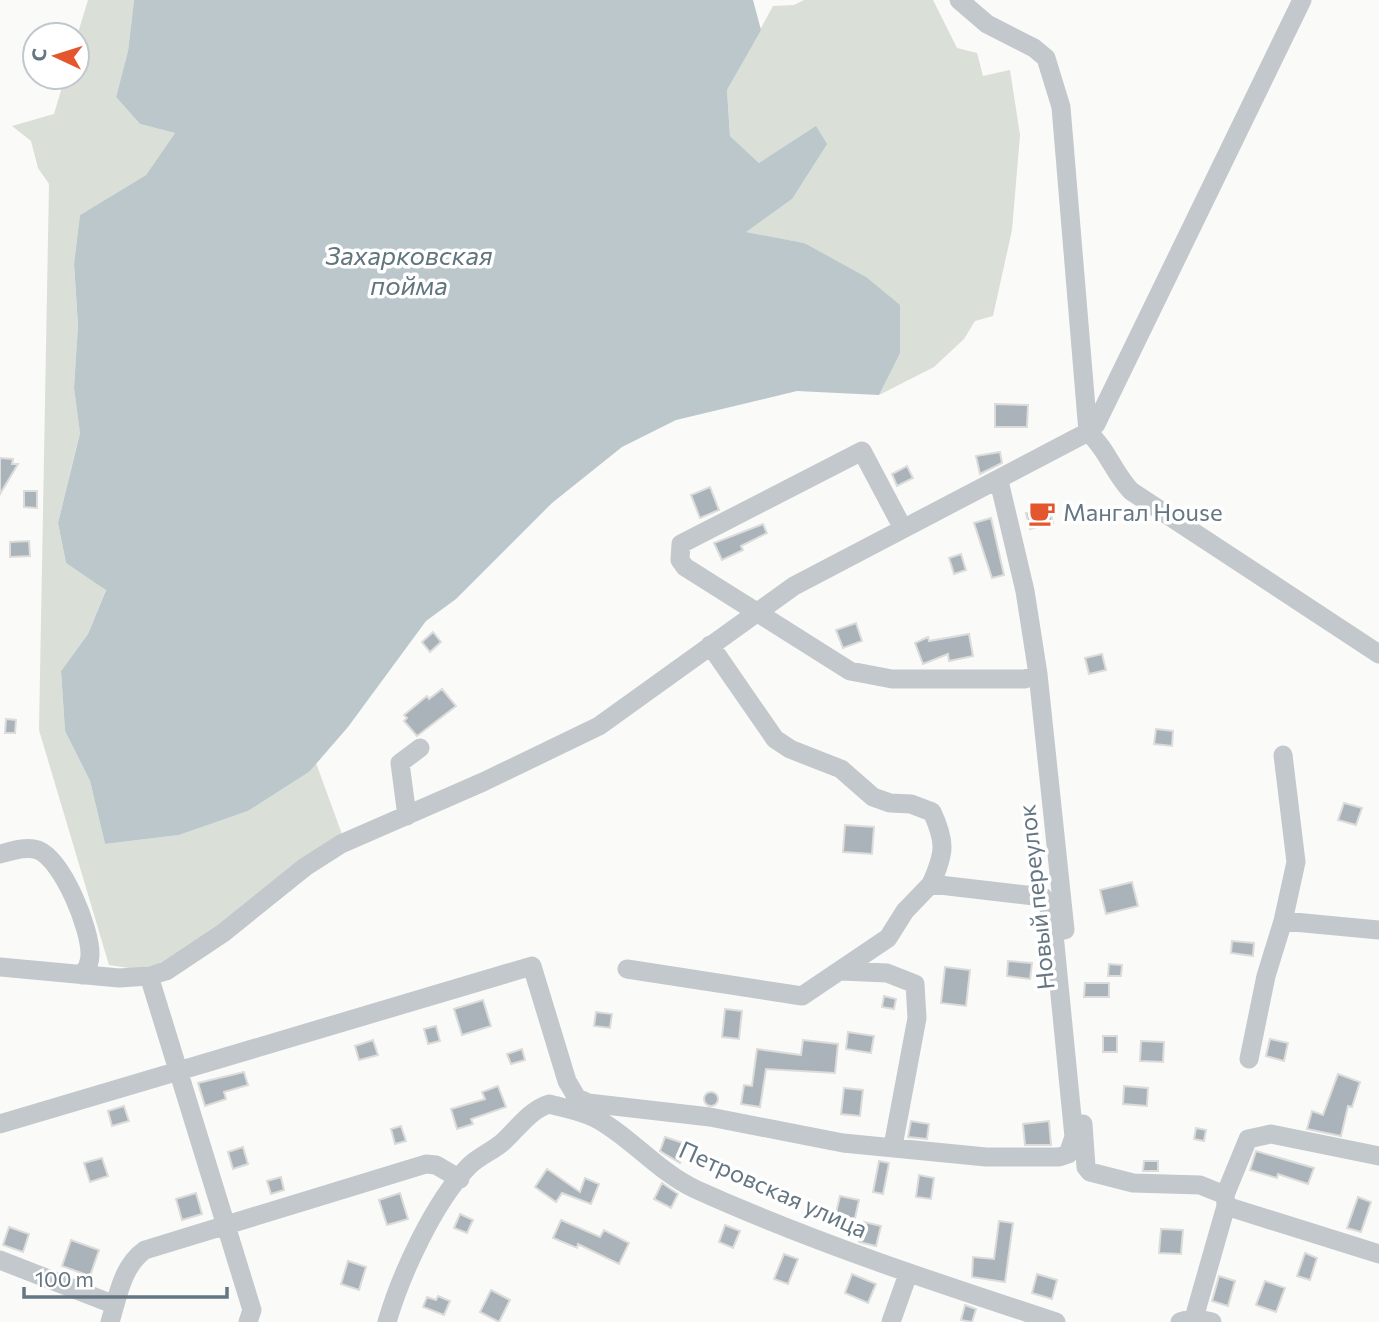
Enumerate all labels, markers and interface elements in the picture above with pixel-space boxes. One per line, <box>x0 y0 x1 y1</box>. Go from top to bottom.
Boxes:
north arrow <box>21 21 91 91</box>
text: С <box>27 47 50 62</box>
water label: Захарковская пойма <box>325 239 493 300</box>
place label: Мангал House <box>1063 497 1223 526</box>
cafe icon: Мангал House <box>1027 498 1057 528</box>
street label: Новый переулок <box>1011 803 1060 991</box>
street label: Петровская улица <box>675 1134 872 1243</box>
scale bar <box>24 1256 228 1300</box>
text: 100 m <box>35 1266 94 1291</box>

